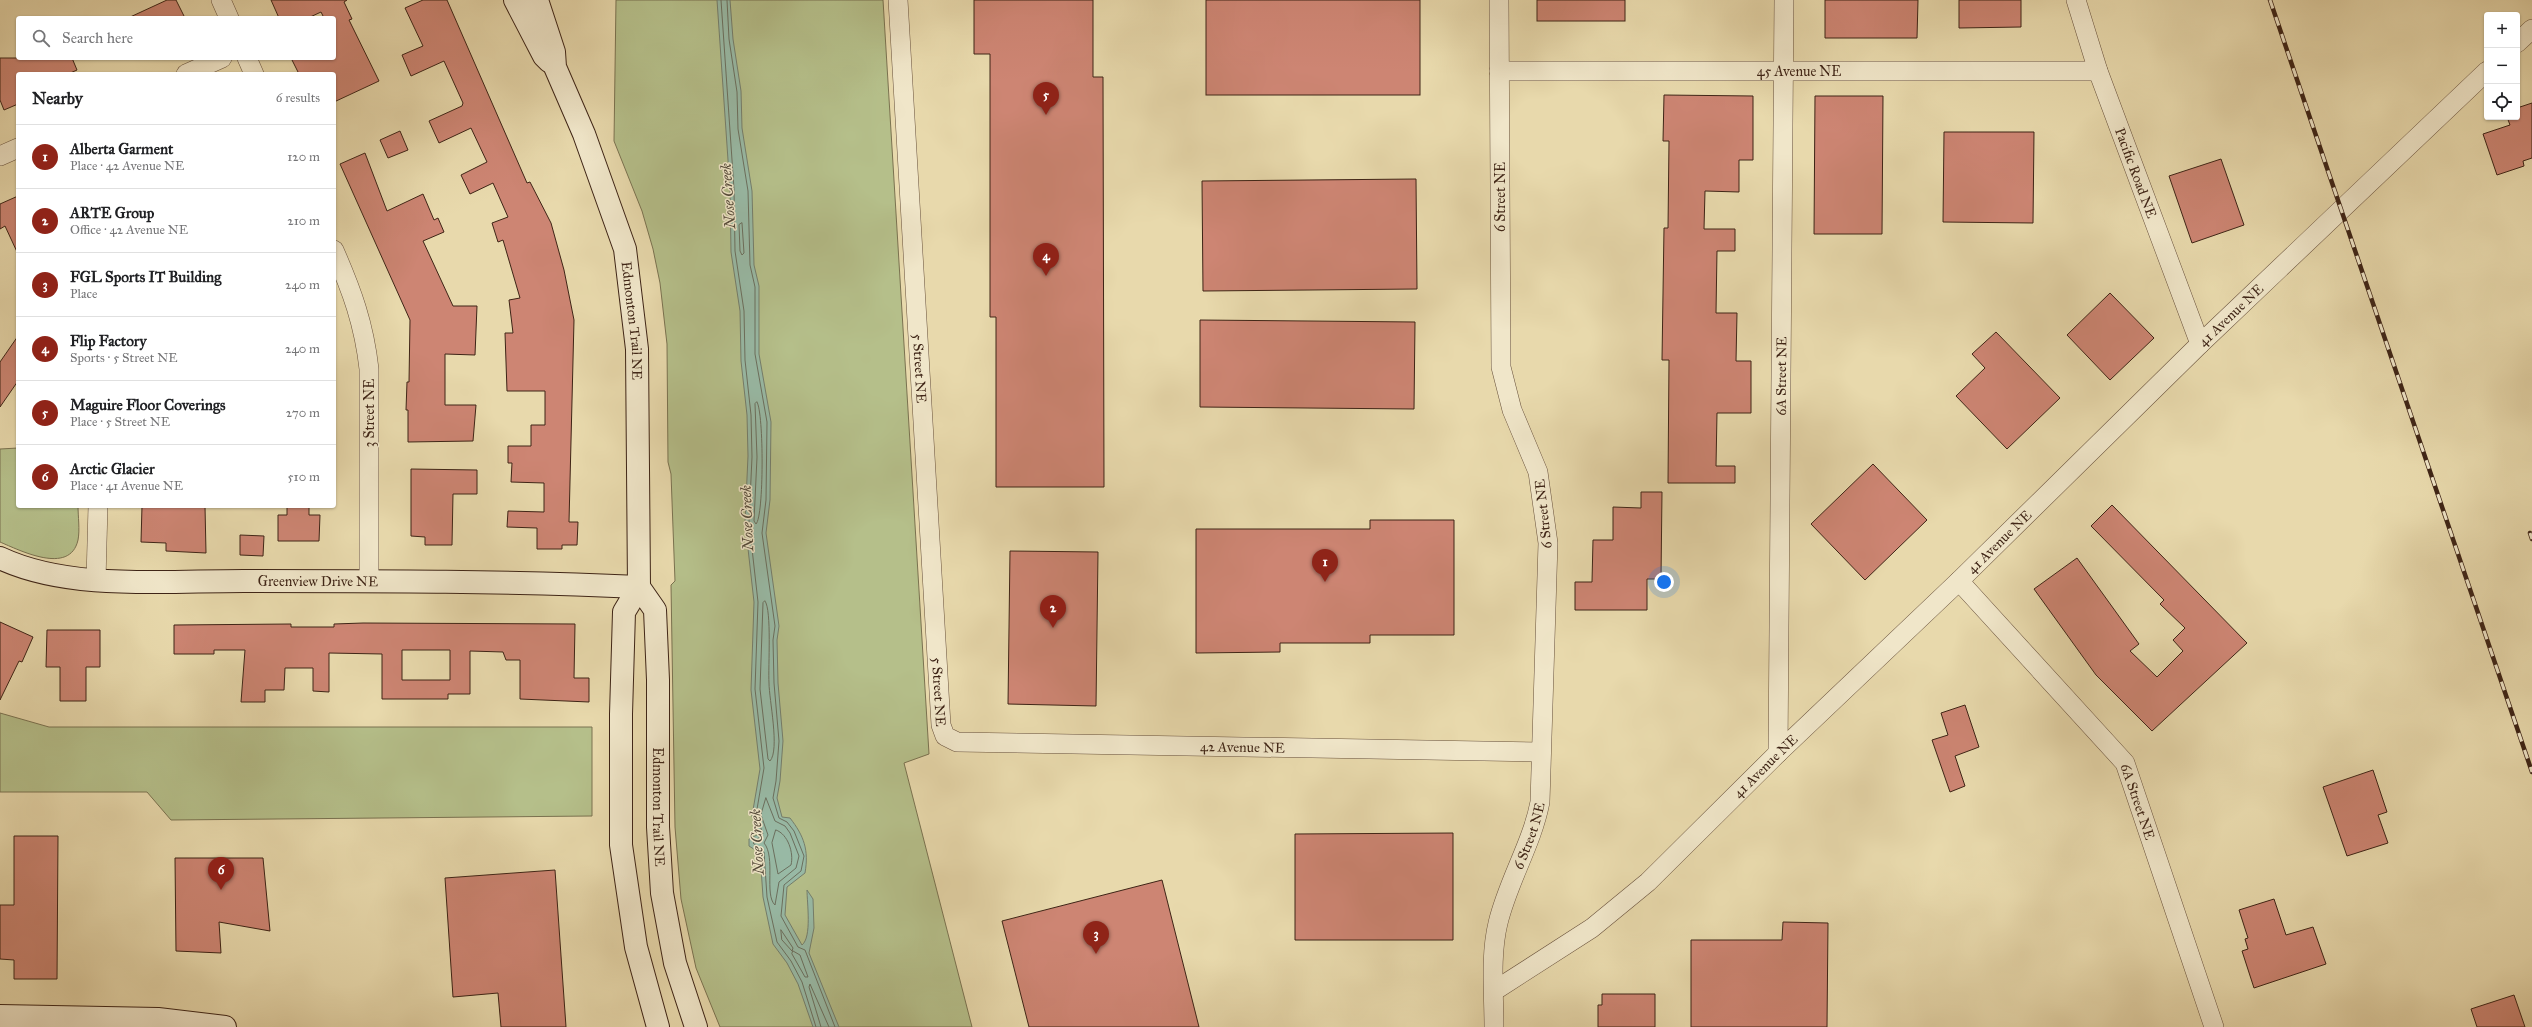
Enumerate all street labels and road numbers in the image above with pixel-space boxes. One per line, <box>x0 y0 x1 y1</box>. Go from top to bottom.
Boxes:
street label: 45 Avenue NE <box>1757 63 1841 80</box>
street label: Pacific Road NE <box>2111 125 2160 221</box>
street label: 6 Street NE <box>1492 162 1509 232</box>
street label: Edmonton Trail NE <box>618 261 645 380</box>
street label: 41 Avenue NE <box>2195 280 2267 350</box>
street label: 5 Street NE <box>909 333 930 403</box>
street label: 6A Street NE <box>1773 336 1790 416</box>
street label: 3 Street NE <box>361 379 378 447</box>
street label: 6 Street NE <box>1531 478 1556 550</box>
street label: 41 Avenue NE <box>1964 507 2035 577</box>
street label: Greenview Drive NE <box>258 573 378 590</box>
street label: 5 Street NE <box>928 657 949 727</box>
street label: 41 Avenue NE <box>1730 731 1801 802</box>
street label: 42 Avenue NE <box>1200 738 1285 757</box>
street label: Edmonton Trail NE <box>649 747 668 867</box>
street label: 6A Street NE <box>2117 761 2158 842</box>
street label: 6 Street NE <box>1510 801 1549 872</box>

